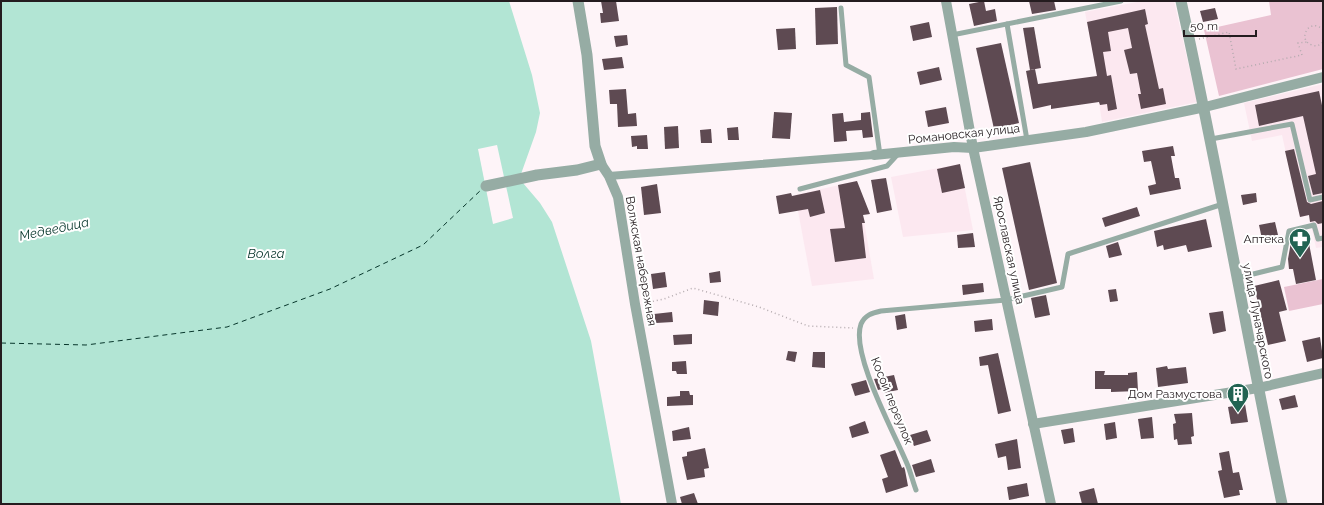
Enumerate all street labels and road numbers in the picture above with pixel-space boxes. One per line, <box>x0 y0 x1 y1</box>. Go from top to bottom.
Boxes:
street label: Романовская улица <box>907 121 1021 147</box>
street label: Ярославская улица <box>991 194 1027 306</box>
street label: Волжская набережная <box>623 195 659 327</box>
street label: улица Луначарского <box>1240 262 1276 380</box>
street label: Косой переулок <box>868 355 916 447</box>

